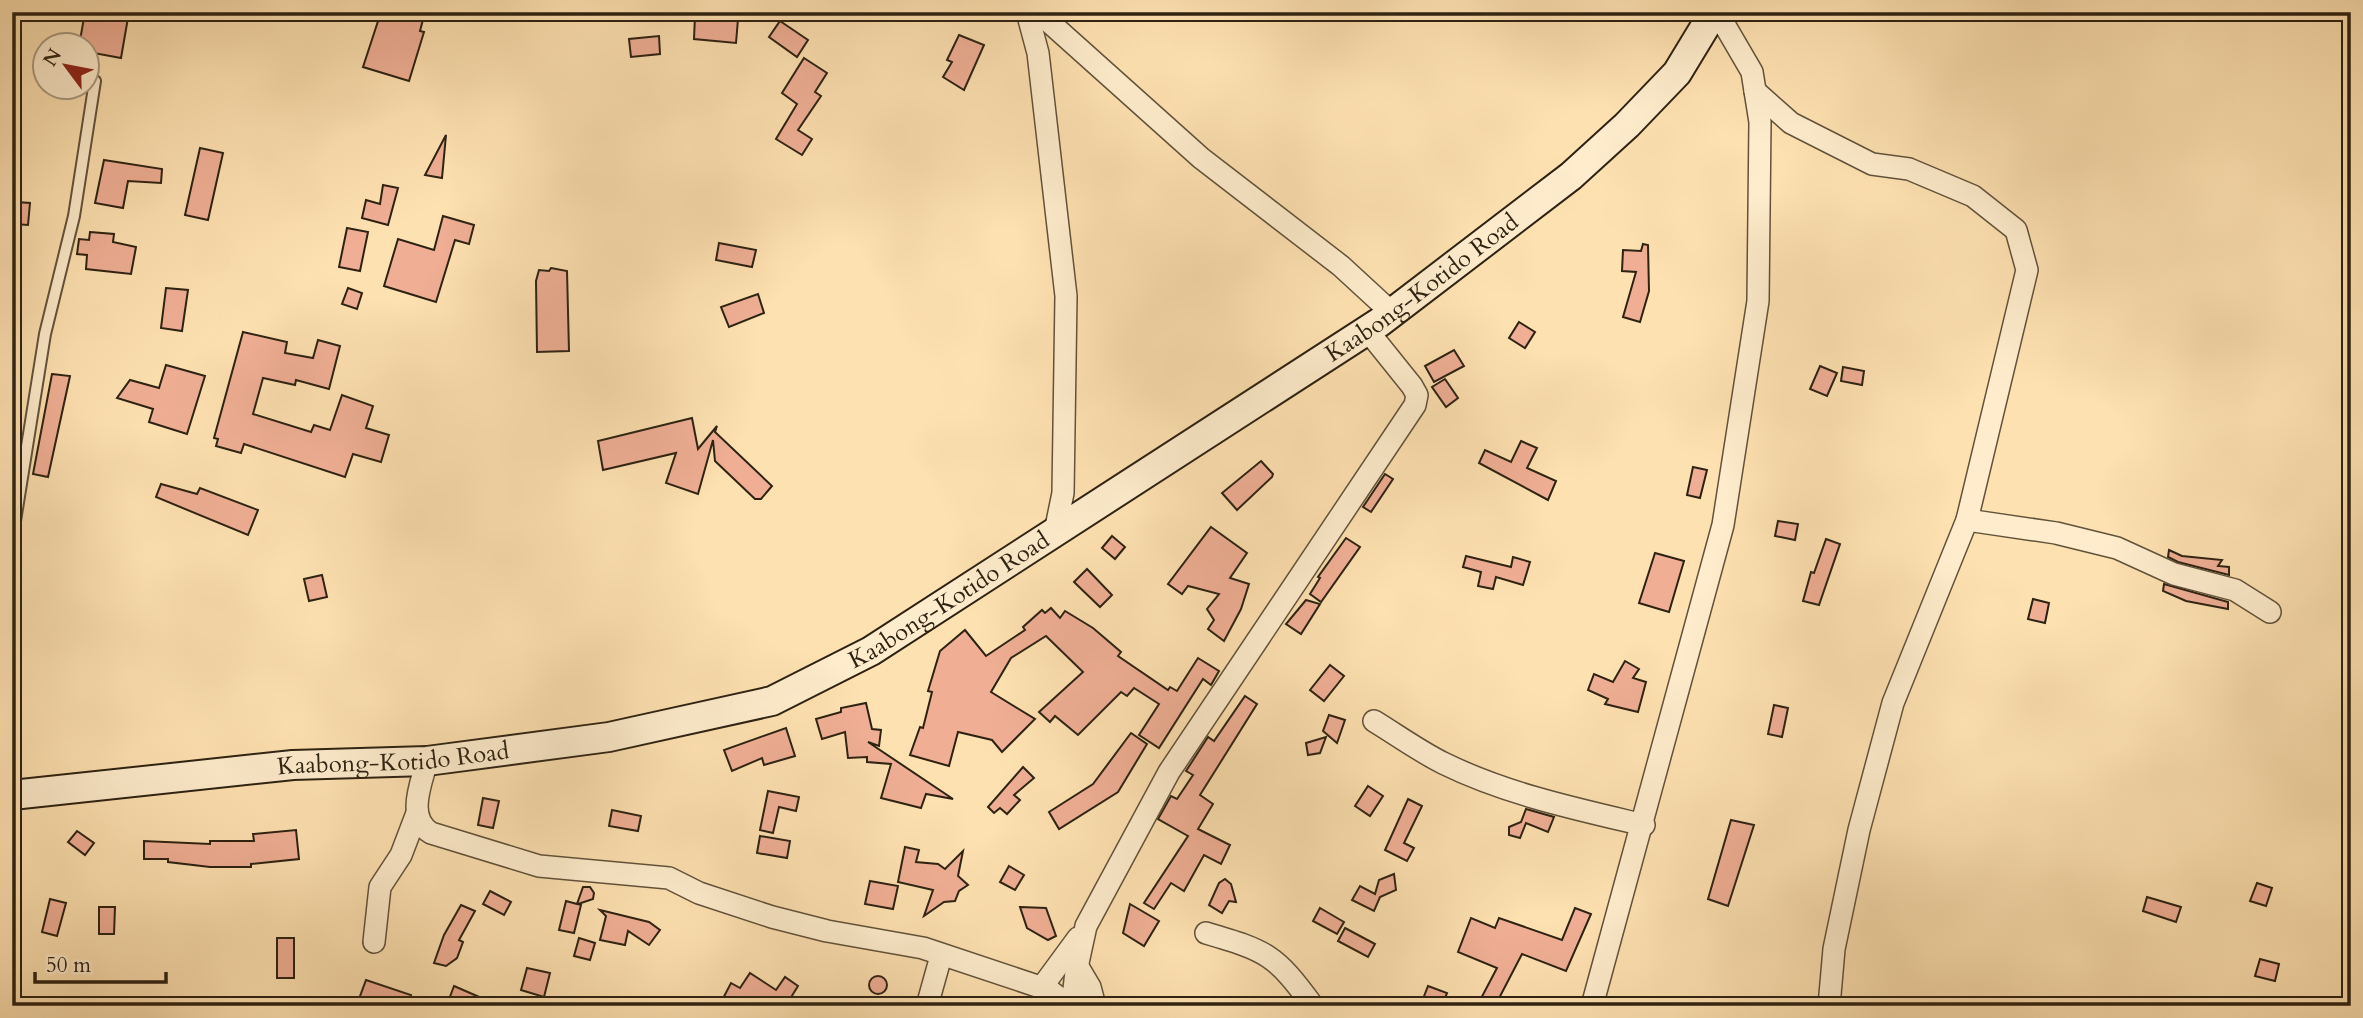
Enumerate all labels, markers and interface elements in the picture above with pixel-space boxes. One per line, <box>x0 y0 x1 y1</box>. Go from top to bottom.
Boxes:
north arrow <box>32 32 102 102</box>
text: N <box>37 43 68 71</box>
street label: Kaabong-Kotido Road <box>1319 205 1525 370</box>
street label: Kaabong-Kotido Road <box>843 523 1056 676</box>
street label: Kaabong-Kotido Road <box>276 734 511 783</box>
scale bar <box>35 941 166 985</box>
text: 50 m <box>46 951 91 980</box>

